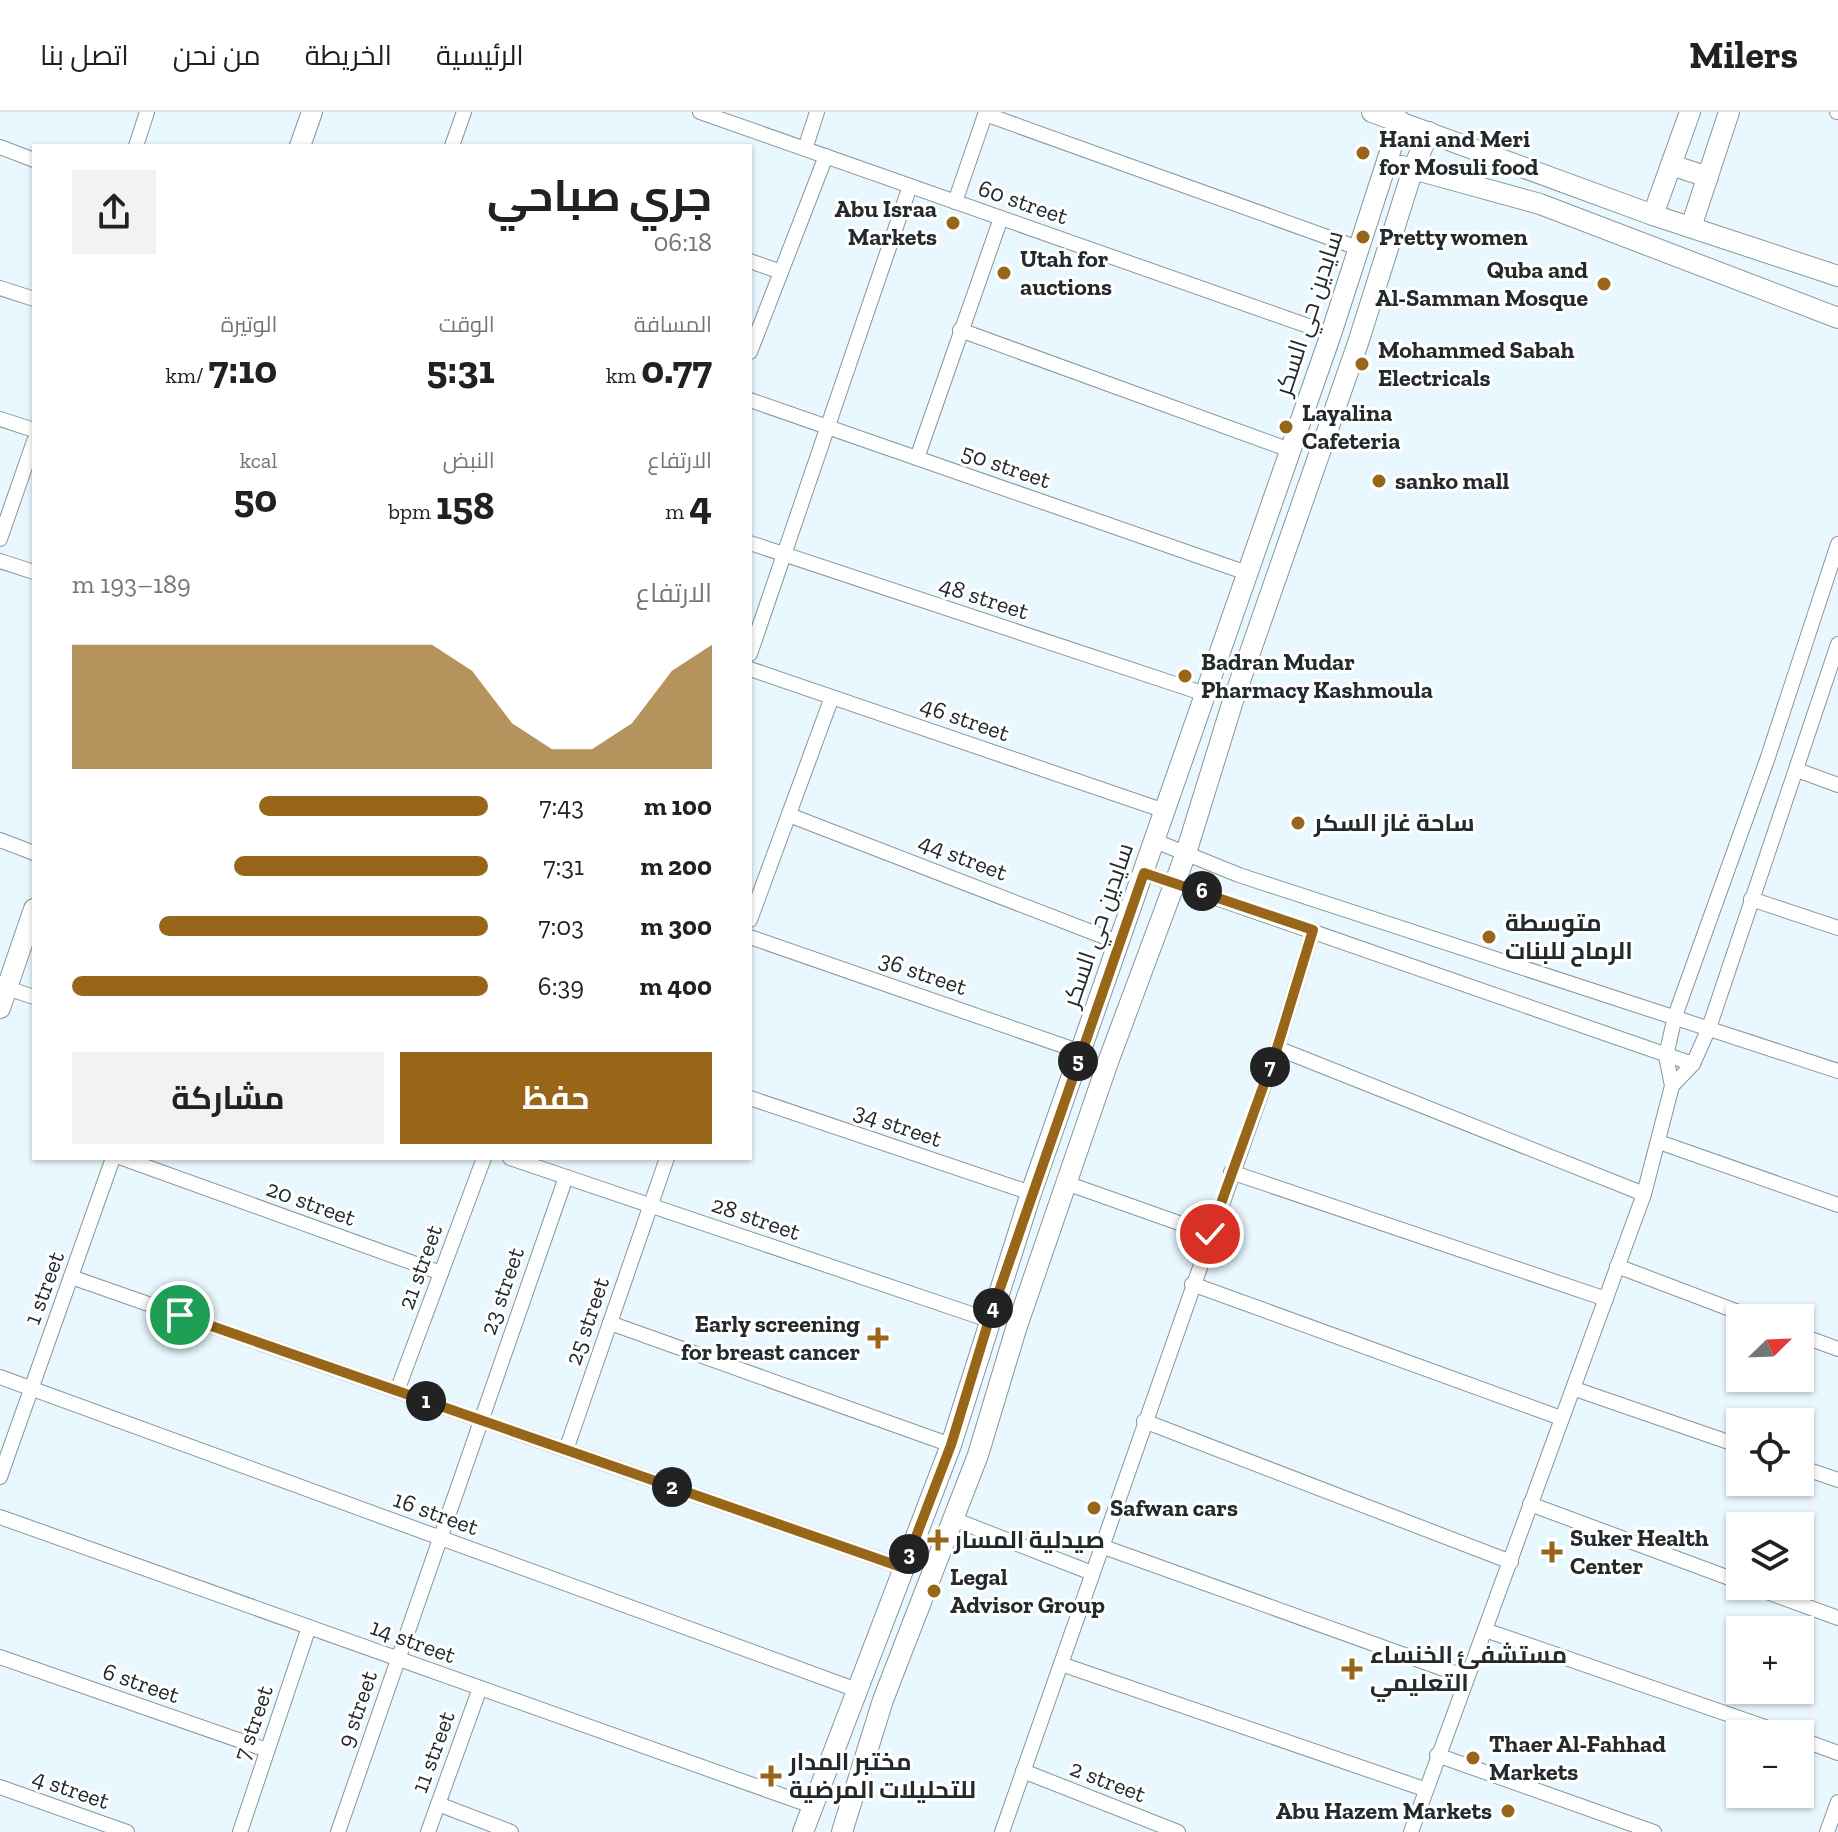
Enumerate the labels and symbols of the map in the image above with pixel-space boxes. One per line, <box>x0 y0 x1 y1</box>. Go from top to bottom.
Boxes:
place label: Hani and Meri for Mosuli food <box>1379 124 1539 181</box>
marker: Hani and Meri for Mosuli food <box>1354 144 1372 162</box>
street label: 60 street <box>974 173 1072 230</box>
place label: Abu Israa Markets <box>835 194 937 251</box>
marker: Abu Israa Markets <box>944 214 962 232</box>
place label: Pretty women <box>1379 222 1528 251</box>
street label: سايدين حي السكر <box>1268 227 1354 402</box>
marker: Pretty women <box>1354 228 1372 246</box>
place label: Utah for auctions <box>1020 244 1112 301</box>
place label: Quba and Al-Samman Mosque <box>1375 255 1588 312</box>
marker: Utah for auctions <box>995 264 1013 282</box>
marker: Quba and Al-Samman Mosque <box>1595 275 1613 293</box>
place label: Mohammed Sabah Electricals <box>1378 335 1574 392</box>
marker: Mohammed Sabah Electricals <box>1353 355 1371 373</box>
place label: Layalina Cafeteria <box>1302 398 1400 455</box>
marker: Layalina Cafeteria <box>1277 418 1295 436</box>
street label: 50 street <box>958 437 1055 494</box>
place label: sanko mall <box>1395 466 1510 495</box>
marker: sanko mall <box>1370 472 1388 490</box>
street label: 48 street <box>936 569 1033 626</box>
place label: Badran Mudar Pharmacy Kashmoula <box>1201 647 1433 704</box>
marker: Badran Mudar Pharmacy Kashmoula <box>1176 667 1194 685</box>
street label: 46 street <box>917 690 1014 747</box>
place label: ساحة غاز السكر <box>1313 808 1475 837</box>
marker: ساحة غاز السكر <box>1289 814 1307 832</box>
street label: 44 street <box>915 826 1012 887</box>
street label: سايدين حي السكر <box>1055 839 1144 1014</box>
pin: 6 <box>1182 871 1222 911</box>
place label: متوسطة الرماح للبنات <box>1505 908 1633 967</box>
marker: متوسطة الرماح للبنات <box>1480 928 1498 946</box>
street label: 36 street <box>875 944 971 1001</box>
pin: 5 <box>1058 1041 1098 1081</box>
pin: 7 <box>1250 1047 1290 1087</box>
street label: 34 street <box>850 1096 946 1153</box>
street label: 20 street <box>263 1173 360 1232</box>
street label: 28 street <box>708 1189 804 1246</box>
pin <box>1176 1200 1244 1268</box>
street label: 21 street <box>391 1220 448 1313</box>
street label: 23 street <box>473 1243 530 1338</box>
street label: 1 street <box>17 1247 70 1328</box>
street label: 25 street <box>558 1273 615 1369</box>
pin <box>146 1281 214 1349</box>
pin: 4 <box>973 1288 1013 1328</box>
north arrow <box>1726 1304 1814 1392</box>
place label: Early screening for breast cancer <box>681 1309 860 1366</box>
marker: Early screening for breast cancer <box>867 1327 889 1349</box>
pin: 1 <box>406 1381 446 1421</box>
pin: 2 <box>652 1467 692 1507</box>
street label: 16 street <box>390 1484 483 1541</box>
place label: Safwan cars <box>1110 1493 1238 1522</box>
marker: Safwan cars <box>1085 1499 1103 1517</box>
place label: Suker Health Center <box>1570 1523 1709 1580</box>
place label: صيدلية المسار <box>953 1525 1105 1554</box>
marker: صيدلية المسار <box>929 1531 947 1549</box>
pin: 3 <box>889 1534 929 1574</box>
marker: Suker Health Center <box>1541 1541 1563 1563</box>
place label: Legal Advisor Group <box>950 1562 1105 1619</box>
marker: Legal Advisor Group <box>925 1582 943 1600</box>
street label: 14 street <box>367 1612 460 1669</box>
place label: مستشفئ الخنساء التعليمي <box>1370 1640 1567 1702</box>
street label: 6 street <box>99 1656 183 1709</box>
marker: مستشفئ الخنساء التعليمي <box>1341 1658 1363 1680</box>
street label: 9 street <box>330 1667 383 1751</box>
street label: 7 street <box>226 1681 279 1764</box>
street label: 11 street <box>404 1707 461 1797</box>
place label: Thaer Al-Fahhad Markets <box>1489 1729 1666 1786</box>
place label: مختبر المدار للتحليلات المرضية <box>788 1747 976 1804</box>
marker: Thaer Al-Fahhad Markets <box>1464 1749 1482 1767</box>
street label: 2 street <box>1066 1753 1150 1808</box>
street label: 4 street <box>29 1762 113 1815</box>
marker: مختبر المدار للتحليلات المرضية <box>760 1765 782 1787</box>
place label: Abu Hazem Markets <box>1276 1796 1492 1825</box>
marker: Abu Hazem Markets <box>1499 1802 1517 1820</box>

